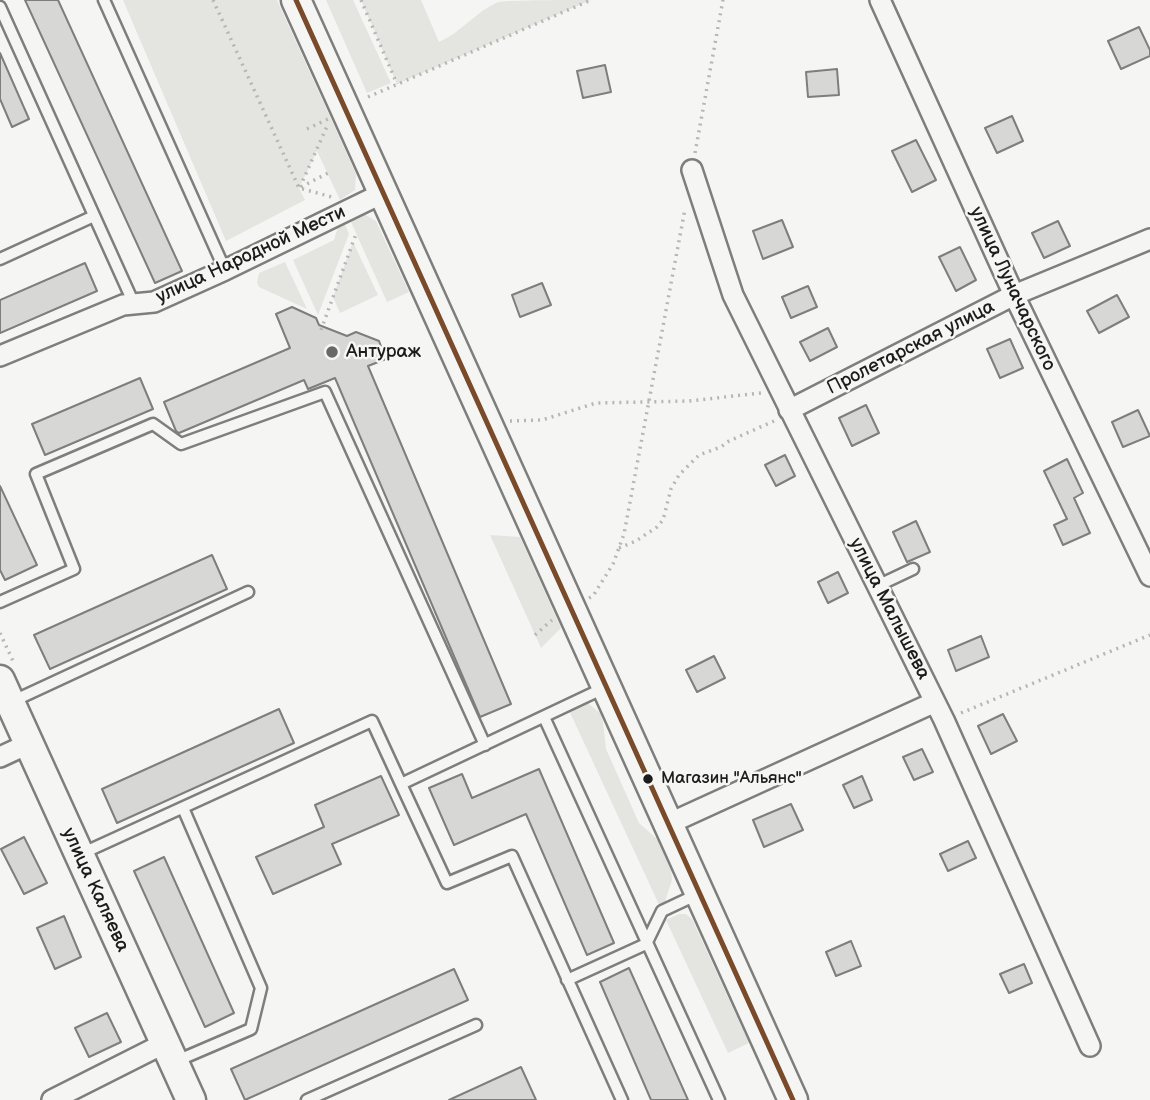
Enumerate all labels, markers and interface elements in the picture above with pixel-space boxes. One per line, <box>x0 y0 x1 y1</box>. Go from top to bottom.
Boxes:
street label: улица Народной Мести <box>153 201 349 309</box>
street label: улица Луначарского <box>964 203 1060 375</box>
street label: Пролетарская улица <box>823 296 999 400</box>
place label: Антураж <box>346 341 421 363</box>
marker: Антураж <box>324 344 340 360</box>
street label: улица Малышева <box>844 534 934 684</box>
place label: Магазин "Альянс" <box>661 769 802 789</box>
marker: Магазин "Альянс" <box>641 772 655 786</box>
street label: улица Каляева <box>56 824 134 956</box>

